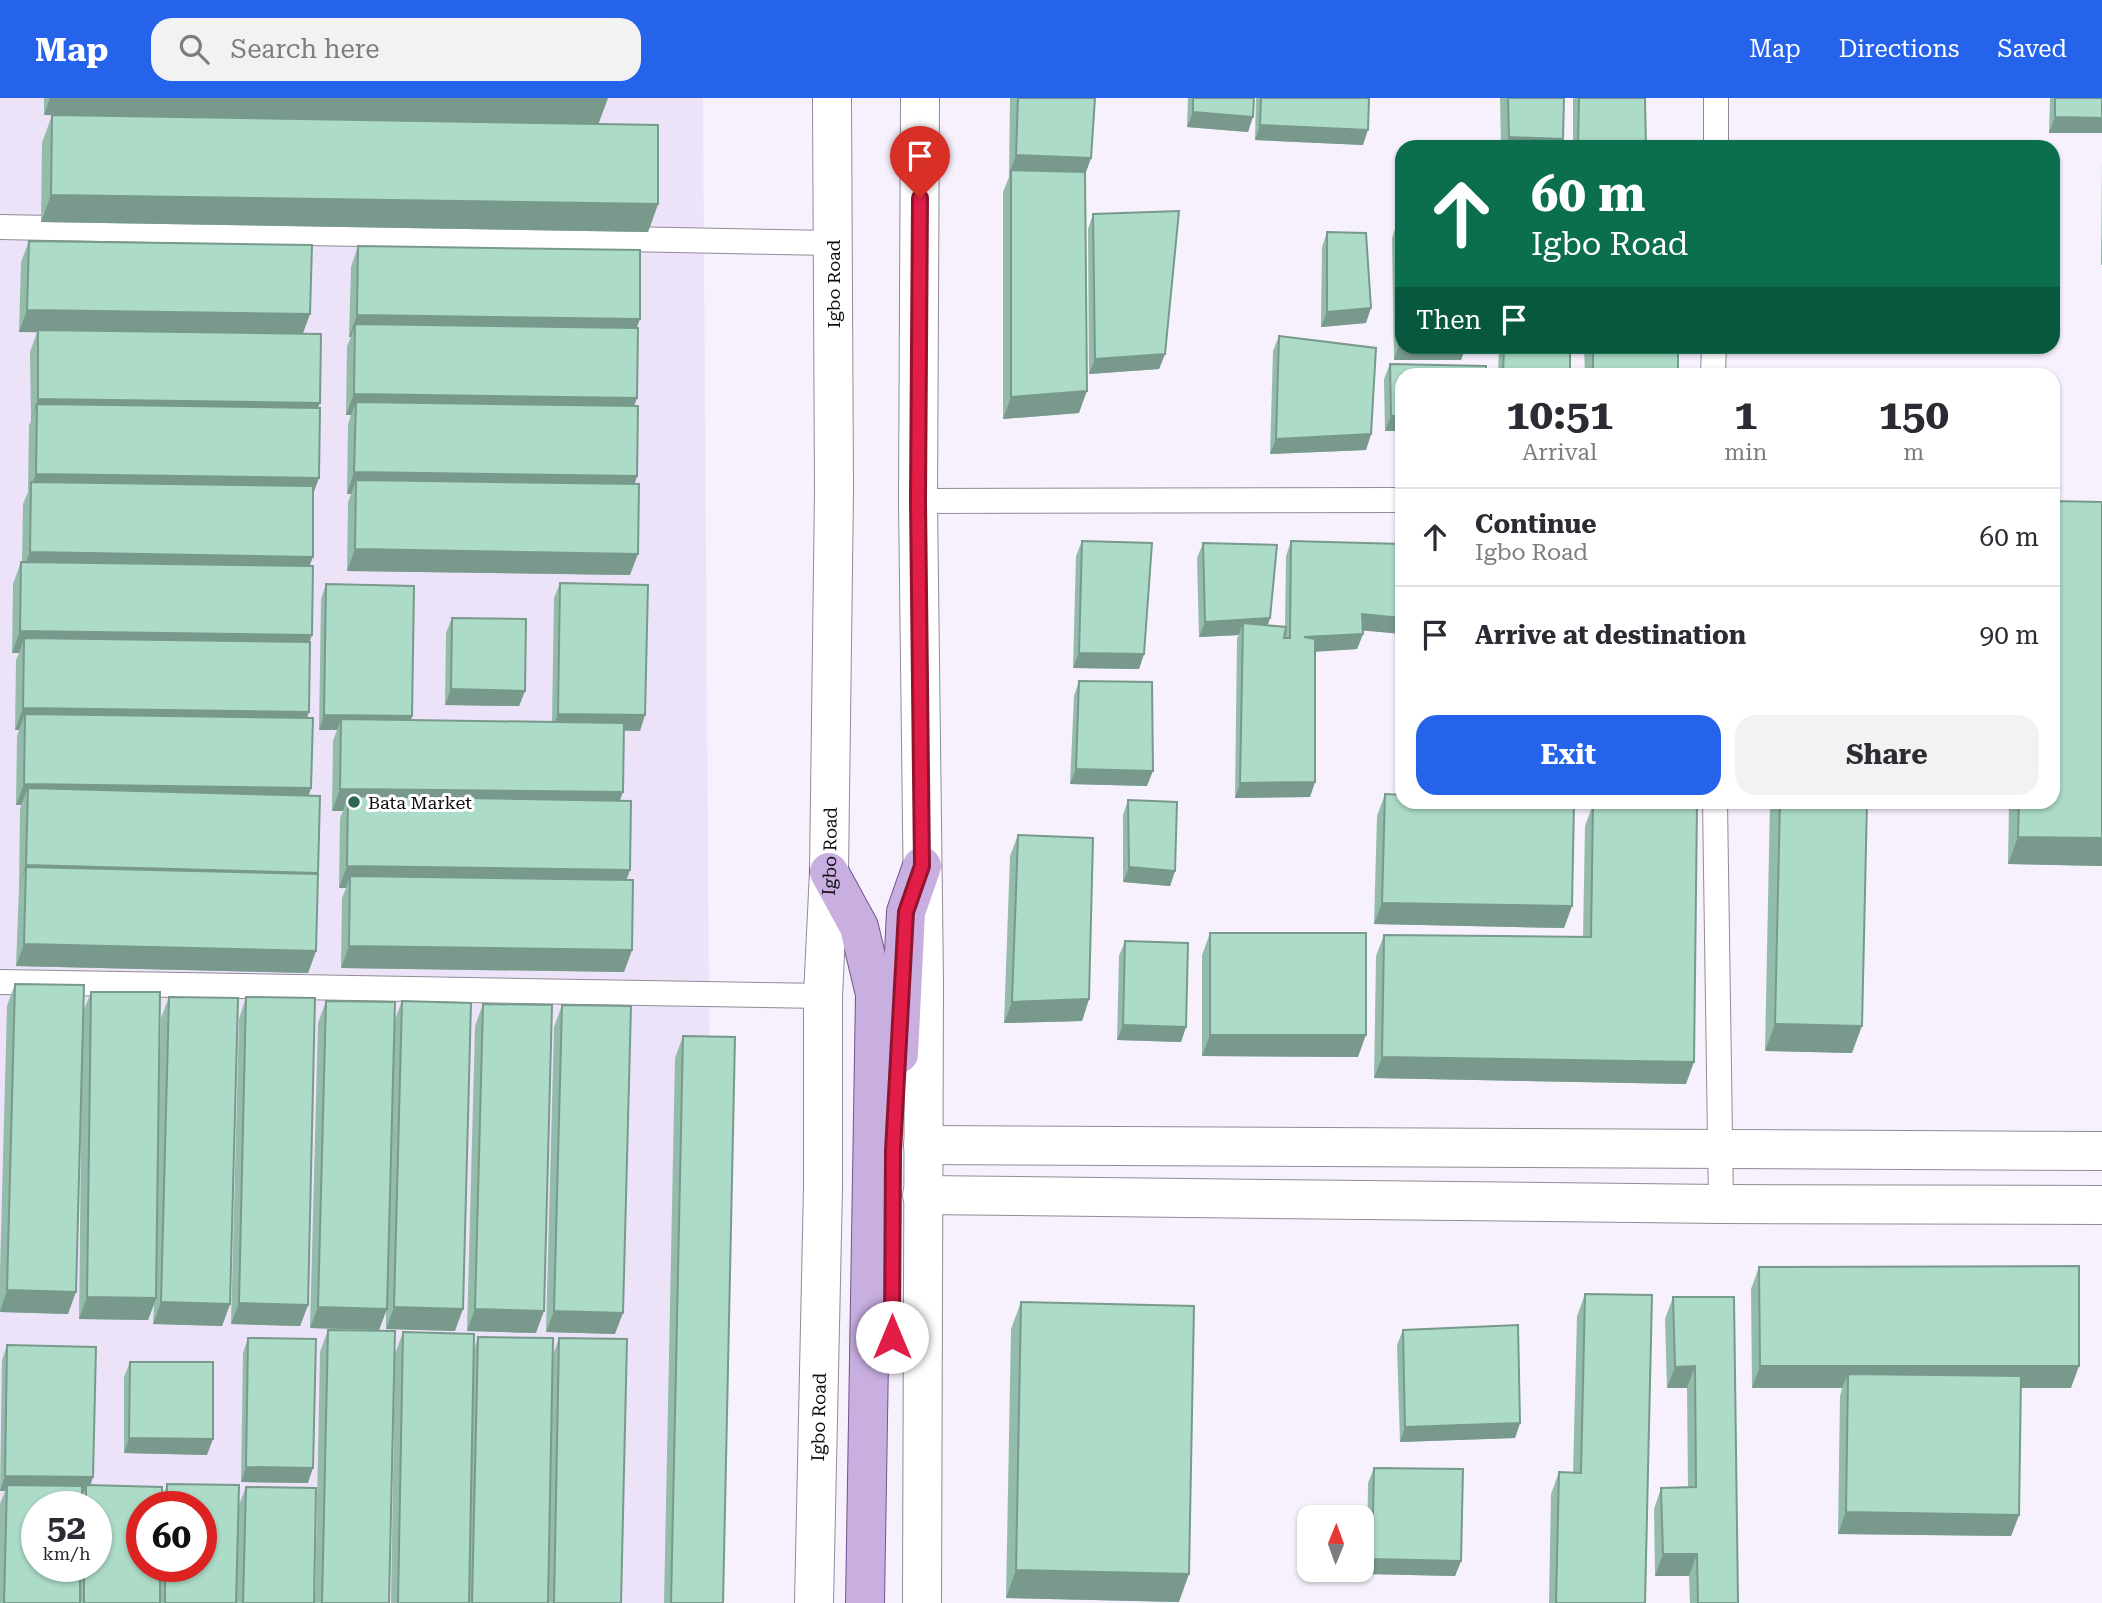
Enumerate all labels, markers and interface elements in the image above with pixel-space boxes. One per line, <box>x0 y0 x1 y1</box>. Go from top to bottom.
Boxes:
search box <box>151 18 641 81</box>
text: Map <box>35 30 109 69</box>
icon: search <box>175 30 213 68</box>
text: Search here <box>231 34 380 64</box>
text: Map <box>1749 35 1801 63</box>
text: Directions <box>1839 35 1959 63</box>
text: Saved <box>1997 35 2067 63</box>
pin <box>890 126 950 198</box>
icon: arrive <box>901 137 939 175</box>
text: 60 m <box>1531 166 1646 223</box>
icon: ahead <box>1416 168 1507 259</box>
text: Igbo Road <box>1531 225 1688 263</box>
street label: Igbo Road <box>823 239 844 328</box>
icon: arrive <box>1495 301 1533 339</box>
text: Then <box>1416 305 1481 335</box>
text: 10:51 <box>1506 390 1613 439</box>
text: 1 <box>1734 390 1758 439</box>
text: 150 <box>1878 390 1949 439</box>
text: Arrival <box>1522 439 1597 466</box>
text: min <box>1724 439 1767 466</box>
text: m <box>1903 439 1924 466</box>
text: Continue <box>1475 509 1597 539</box>
icon: ahead <box>1416 518 1454 556</box>
text: 60 m <box>1980 522 2039 552</box>
text: Igbo Road <box>1475 539 1588 566</box>
icon: arrive <box>1416 616 1454 654</box>
text: Arrive at destination <box>1475 620 1746 650</box>
text: 90 m <box>1980 620 2039 650</box>
button: Exit <box>1416 715 1721 795</box>
button: Share <box>1735 715 2039 795</box>
place label: Bata Market <box>368 792 472 813</box>
marker: Bata Market <box>346 794 362 810</box>
street label: Igbo Road <box>817 806 840 896</box>
position arrow <box>855 1300 929 1374</box>
street label: Igbo Road <box>807 1372 829 1462</box>
speed limit sign: 60 <box>126 1491 217 1582</box>
north arrow <box>1297 1505 1374 1582</box>
map controls <box>1297 1505 1374 1582</box>
text: 52 <box>47 1507 86 1548</box>
text: km/h <box>42 1543 91 1564</box>

